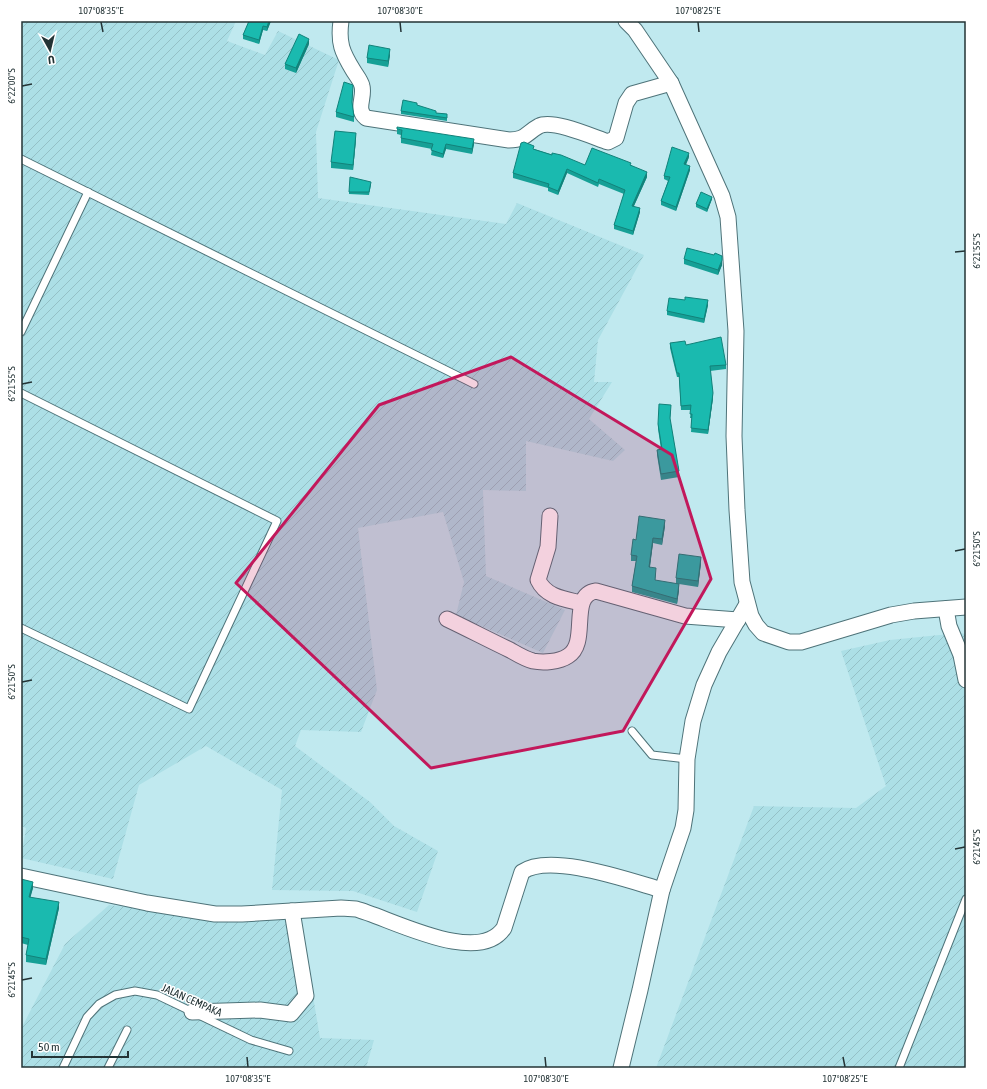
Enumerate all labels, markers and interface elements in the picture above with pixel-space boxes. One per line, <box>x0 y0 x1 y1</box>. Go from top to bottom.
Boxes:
text: 107°08'35"E <box>79 5 124 16</box>
text: 107°08'30"E <box>378 5 423 16</box>
text: 107°08'25"E <box>676 5 721 16</box>
north arrow <box>30 30 70 70</box>
text: U <box>47 54 55 66</box>
text: 6°22'00"S <box>6 68 17 104</box>
text: 6°21'55"S <box>971 233 982 269</box>
text: 6°21'55"S <box>6 366 17 402</box>
text: 6°21'50"S <box>971 531 982 567</box>
text: 6°21'50"S <box>6 664 17 700</box>
text: 6°21'45"S <box>971 829 982 865</box>
text: 6°21'45"S <box>6 962 17 998</box>
street label: JALAN CEMPAKA <box>160 981 225 1019</box>
scale bar <box>32 1033 128 1059</box>
text: 50 m <box>38 1040 60 1054</box>
text: 107°08'35"E <box>226 1073 271 1084</box>
text: 107°08'30"E <box>524 1073 569 1084</box>
text: 107°08'25"E <box>823 1073 868 1084</box>

